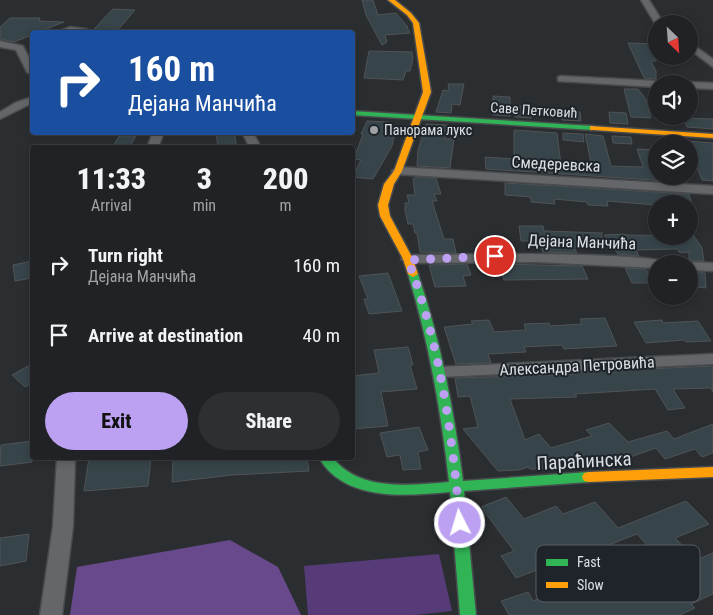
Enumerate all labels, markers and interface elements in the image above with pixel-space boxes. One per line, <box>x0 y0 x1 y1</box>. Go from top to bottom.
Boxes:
north arrow <box>648 15 698 65</box>
map controls <box>648 15 698 305</box>
text: 160 m <box>128 49 215 90</box>
icon: right <box>45 50 110 115</box>
button: sound <box>648 75 698 125</box>
text: Дејана Манчића <box>128 91 277 116</box>
street label: Саве Петковић <box>490 99 578 121</box>
place label: Панорама лукс <box>384 122 472 138</box>
marker: Панорама лукс <box>368 124 380 136</box>
button: layers <box>648 135 698 185</box>
street label: Смедеревска <box>511 152 601 176</box>
text: 11:33 <box>77 161 146 196</box>
text: 3 <box>197 161 212 196</box>
text: 200 <box>263 161 308 196</box>
button: + <box>648 195 698 245</box>
text: Arrival <box>91 196 132 215</box>
text: min <box>193 196 216 215</box>
text: m <box>280 196 292 215</box>
street label: Дејана Манчића <box>528 231 636 253</box>
pin <box>474 235 516 277</box>
icon: arrive <box>481 242 509 270</box>
text: Turn right <box>88 244 163 267</box>
icon: right <box>45 251 73 279</box>
text: 160 m <box>293 254 340 277</box>
button: − <box>648 255 698 305</box>
text: Дејана Манчића <box>88 267 196 286</box>
icon: arrive <box>45 321 73 349</box>
text: Arrive at destination <box>88 324 243 347</box>
text: 40 m <box>303 324 340 347</box>
street label: Александра Петровића <box>499 352 655 380</box>
button: Exit <box>45 392 188 450</box>
button: Share <box>198 392 340 450</box>
street label: Параћинска <box>536 447 632 475</box>
position arrow <box>433 496 485 548</box>
legend <box>536 545 700 602</box>
text: Fast <box>577 554 601 570</box>
text: Slow <box>577 577 604 593</box>

